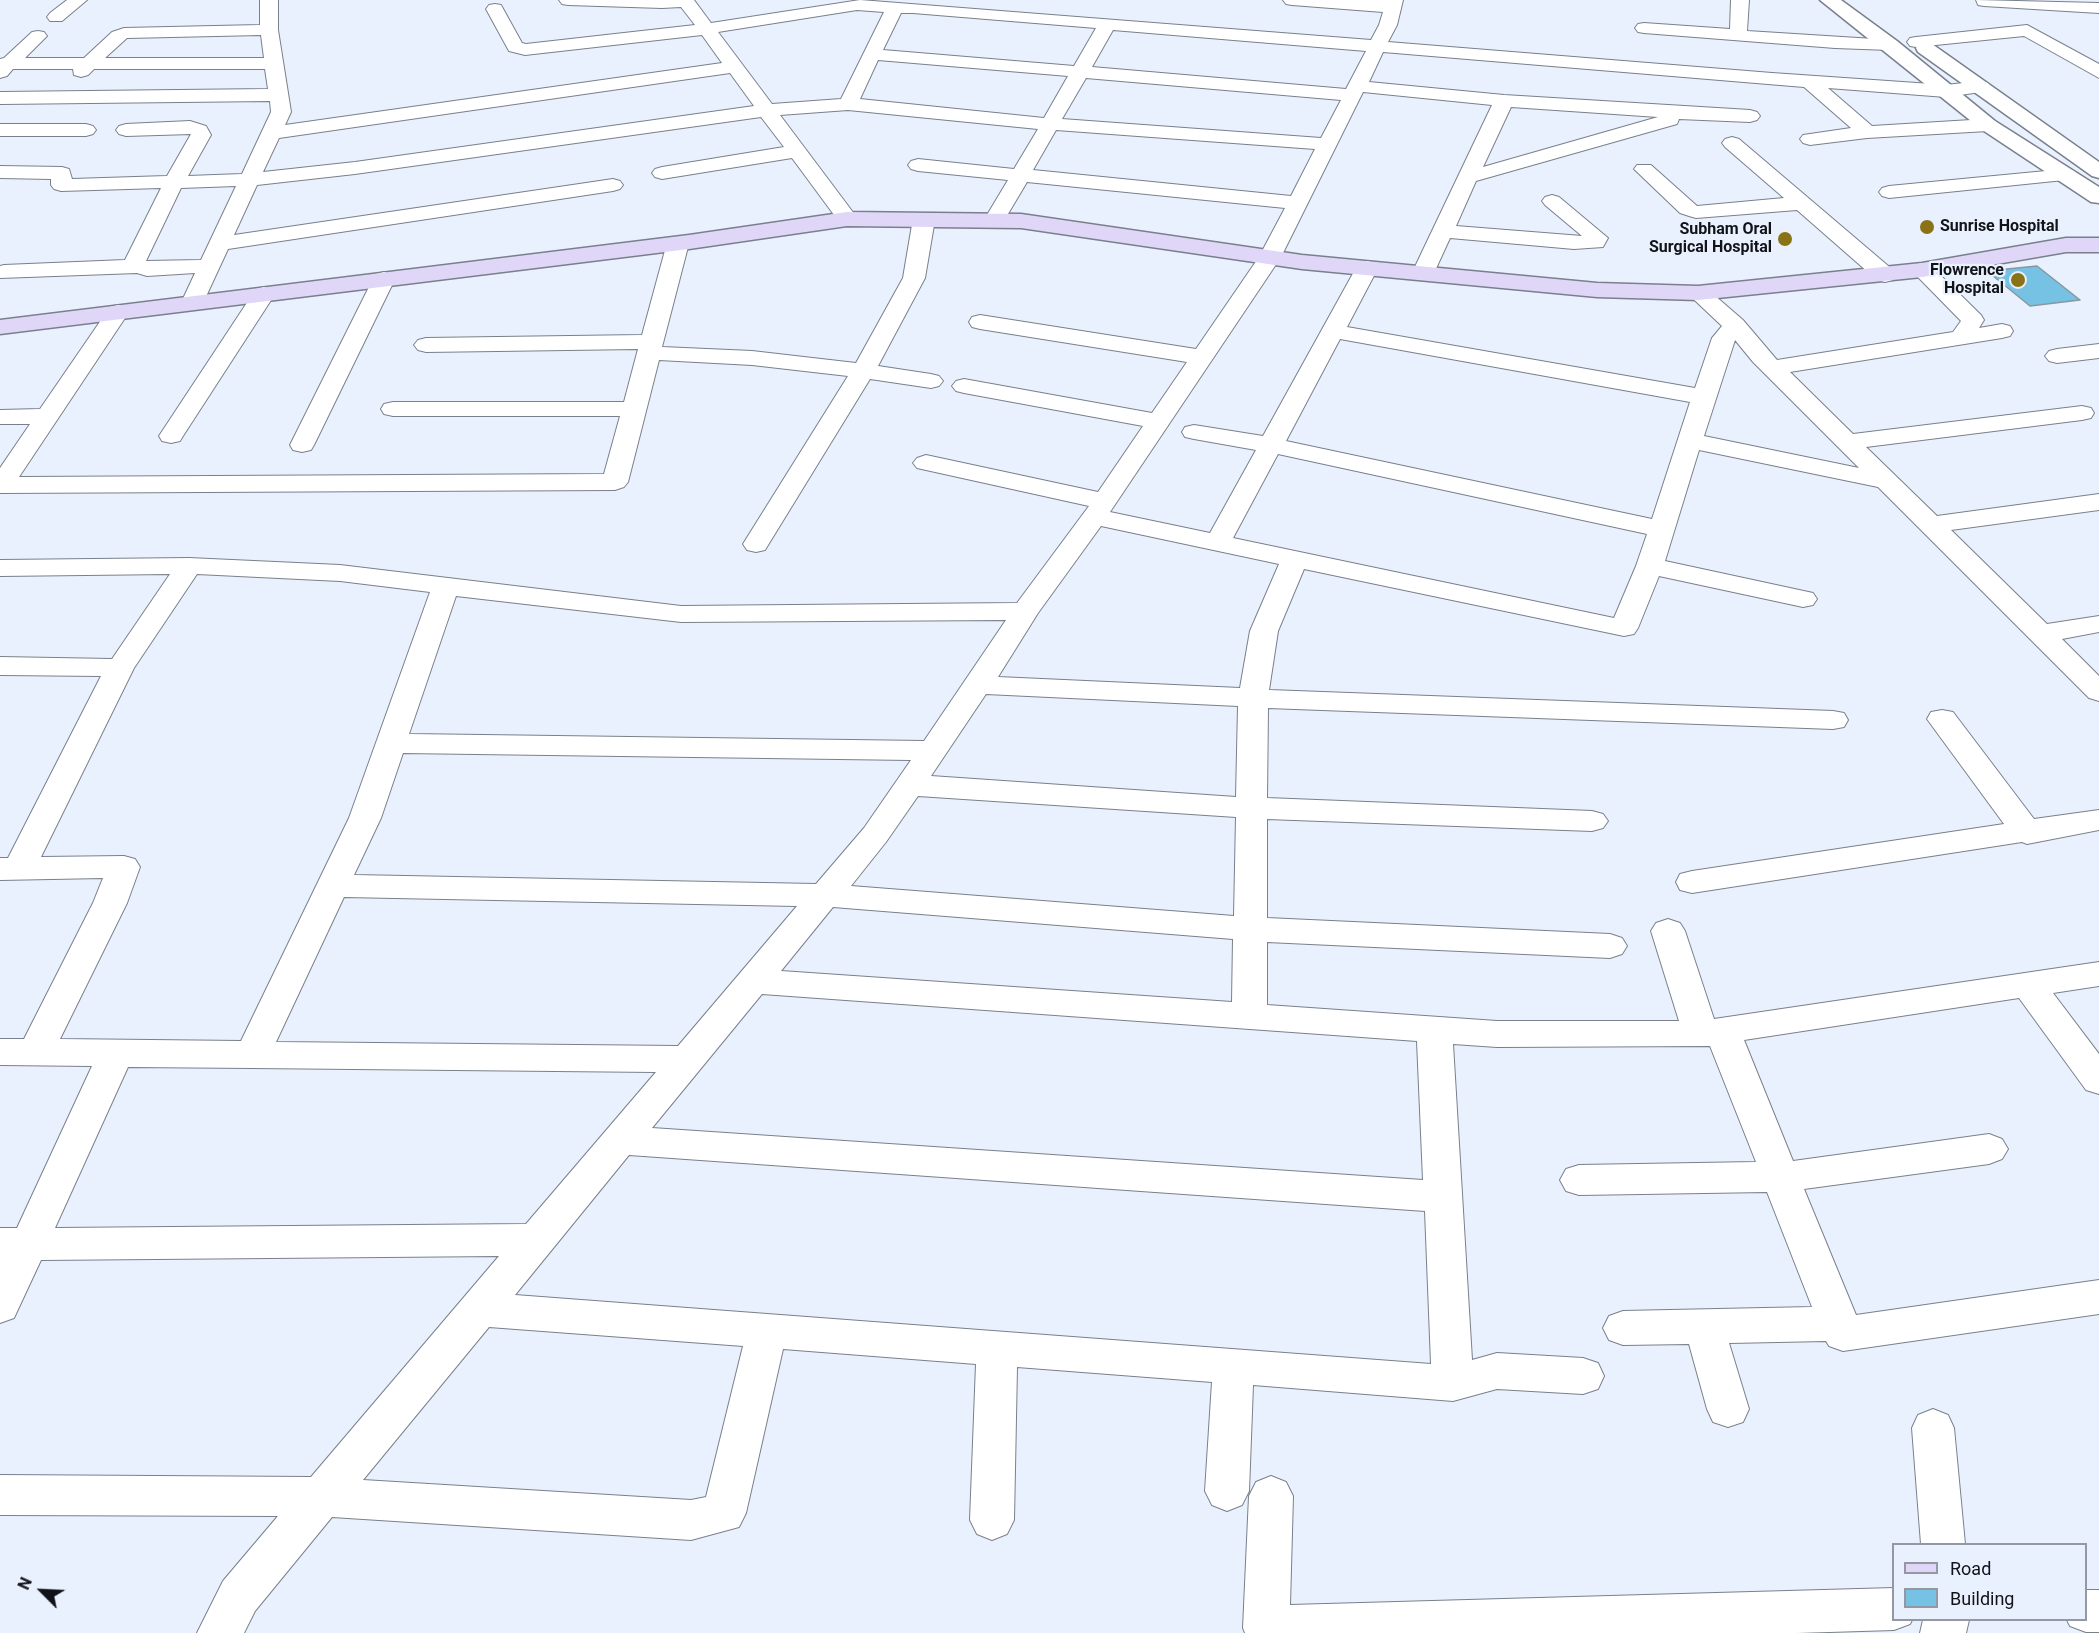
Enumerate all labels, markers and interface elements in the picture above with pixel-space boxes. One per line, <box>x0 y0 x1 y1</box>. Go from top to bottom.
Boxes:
place label: Sunrise Hospital <box>1940 217 2059 237</box>
marker: Sunrise Hospital <box>1918 218 1936 236</box>
place label: Subham Oral Surgical Hospital <box>1649 220 1772 258</box>
marker: Subham Oral Surgical Hospital <box>1776 230 1794 248</box>
place label: Flowrence Hospital <box>1930 261 2004 299</box>
marker: Flowrence Hospital <box>2009 271 2027 289</box>
legend <box>1892 1543 2087 1621</box>
text: Road <box>1950 1558 1991 1579</box>
north arrow <box>12 1561 72 1621</box>
text: N <box>14 1574 36 1593</box>
text: Building <box>1950 1588 2014 1609</box>

